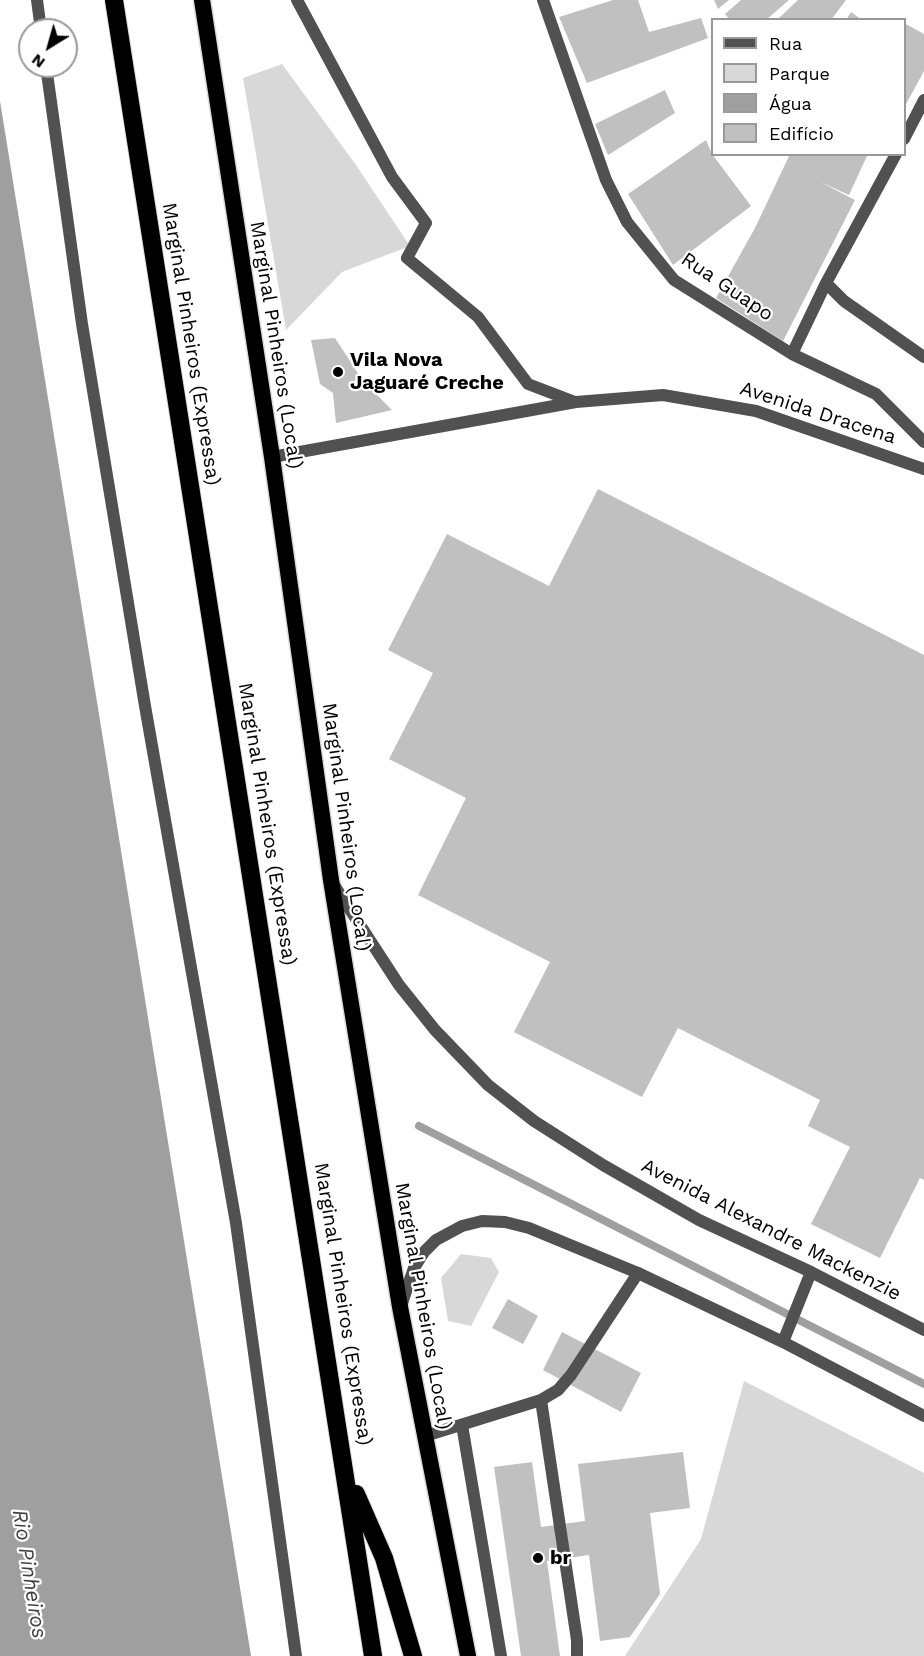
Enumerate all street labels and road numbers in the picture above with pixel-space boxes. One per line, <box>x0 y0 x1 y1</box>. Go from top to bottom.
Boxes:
street label: Marginal Pinheiros (Expressa) <box>157 201 225 487</box>
street label: Marginal Pinheiros (Local) <box>245 219 307 471</box>
street label: Rua Guapo <box>676 247 778 327</box>
street label: Avenida Dracena <box>737 376 899 450</box>
street label: Marginal Pinheiros (Expressa) <box>233 681 301 967</box>
street label: Marginal Pinheiros (Local) <box>317 701 375 953</box>
street label: Avenida Alexandre Mackenzie <box>637 1154 905 1306</box>
street label: Marginal Pinheiros (Expressa) <box>309 1161 377 1447</box>
street label: Marginal Pinheiros (Local) <box>389 1181 457 1431</box>

